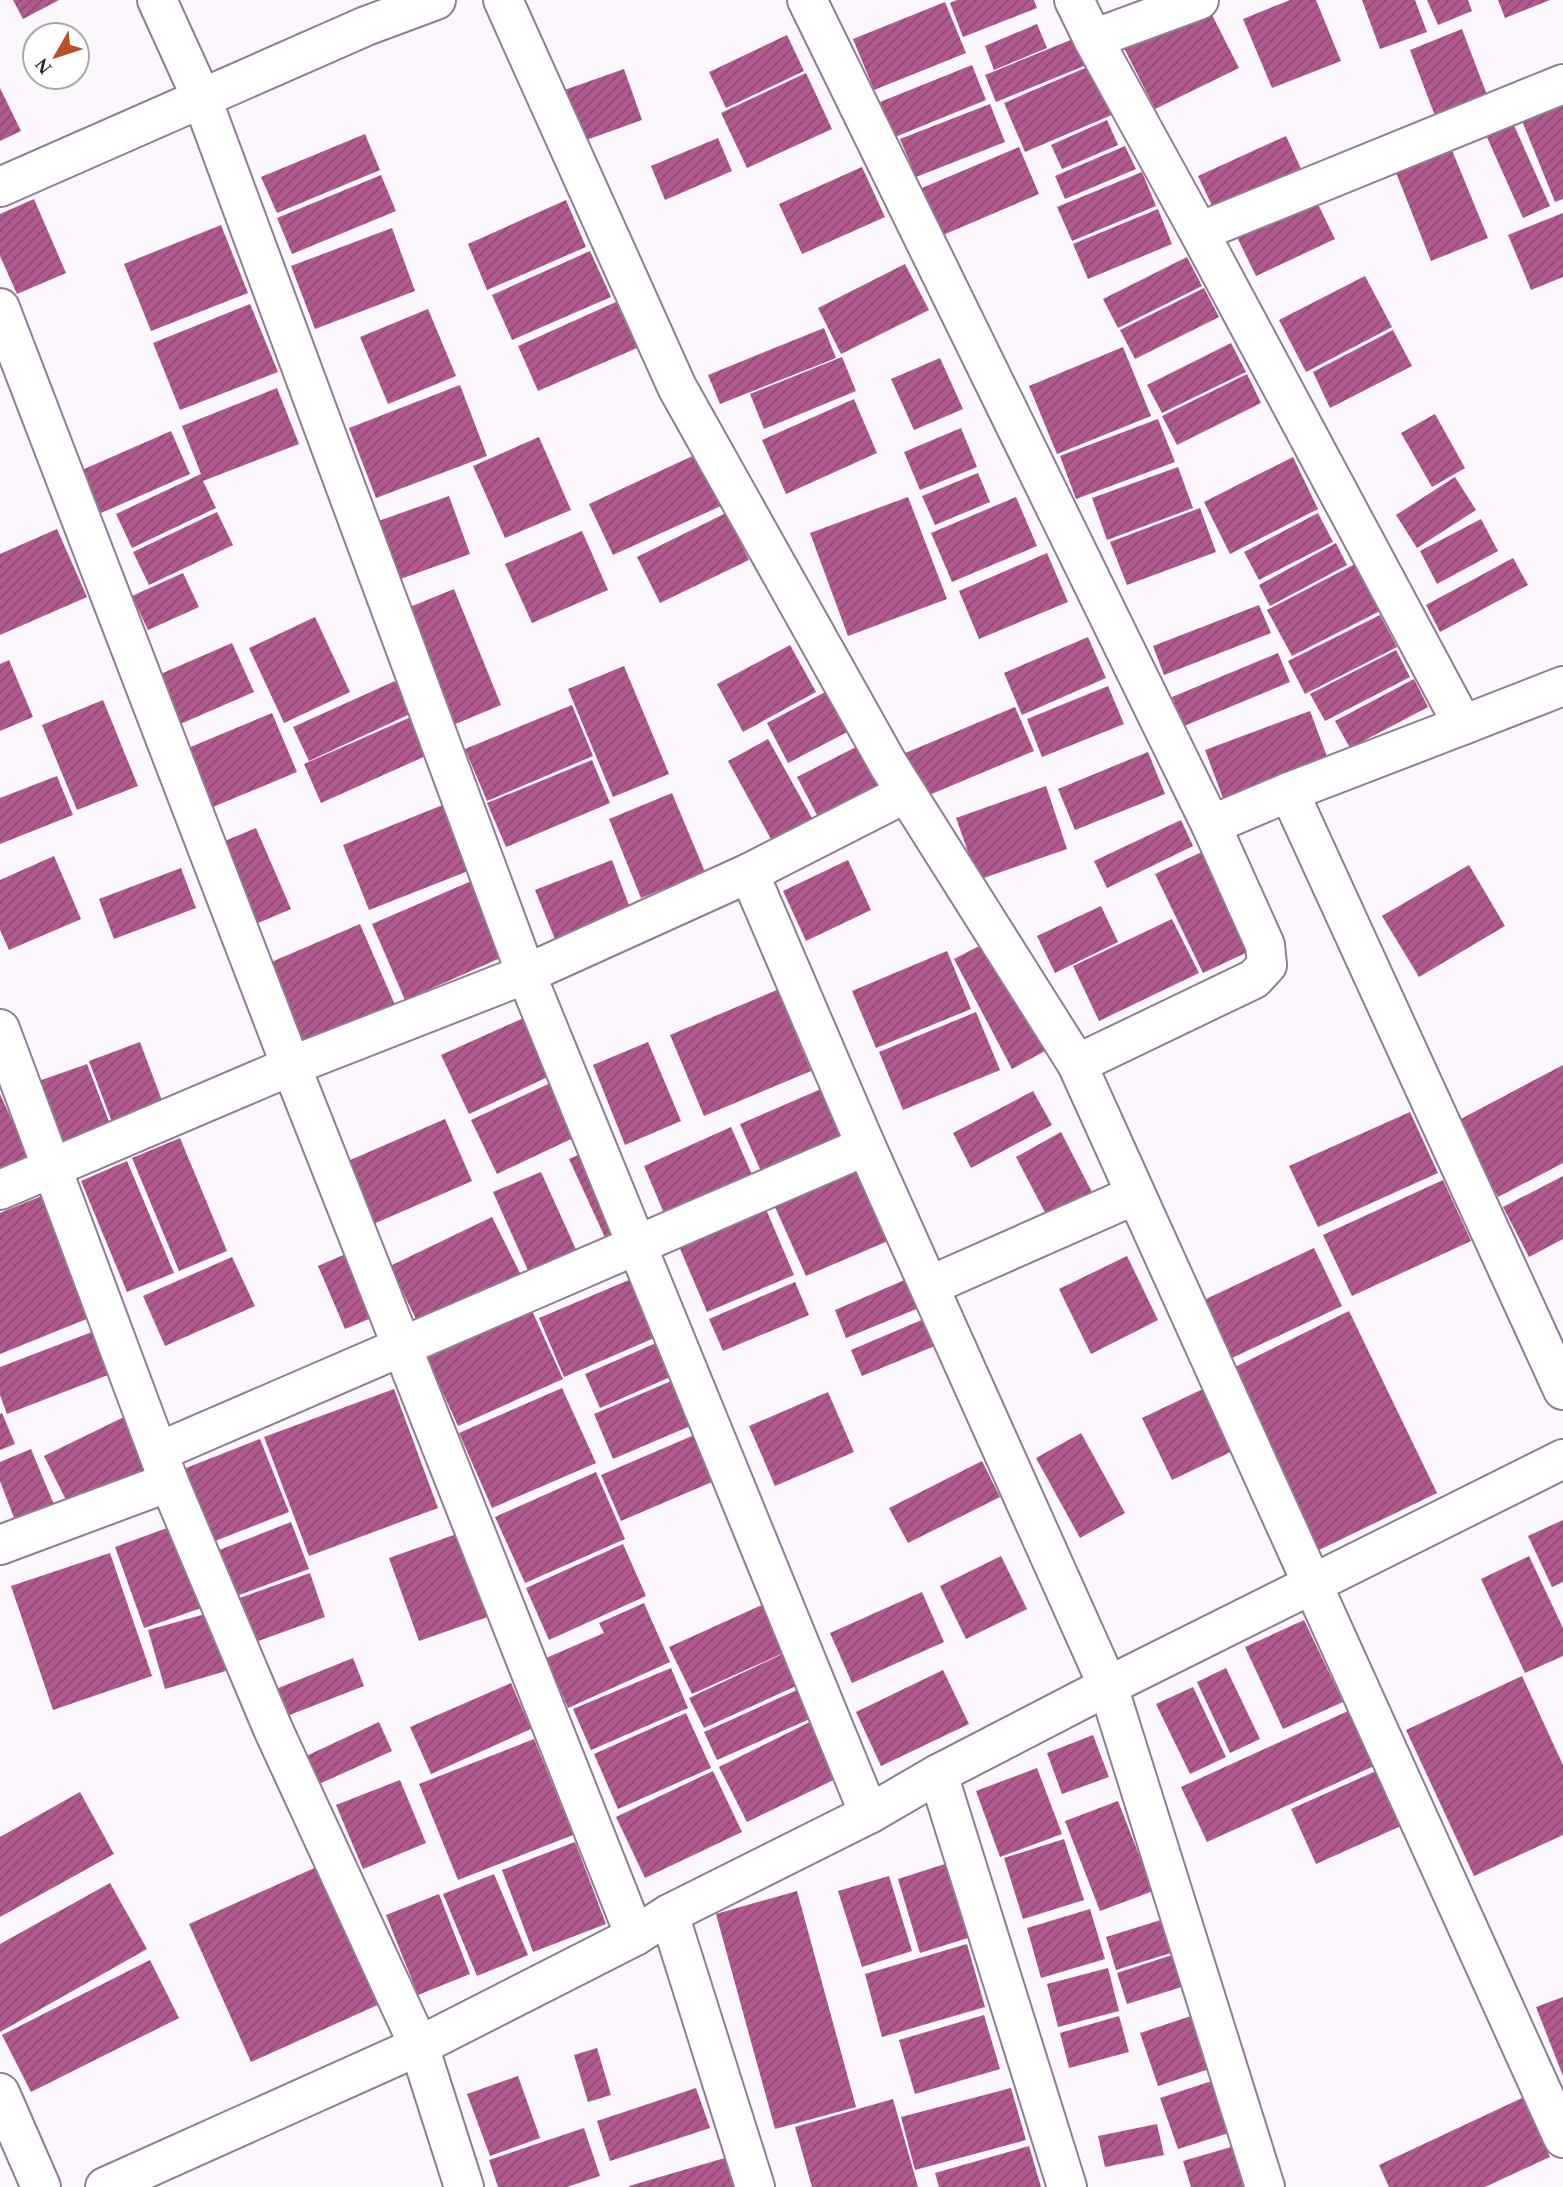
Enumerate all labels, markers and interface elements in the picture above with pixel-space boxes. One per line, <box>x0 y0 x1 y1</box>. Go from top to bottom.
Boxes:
north arrow <box>21 21 91 91</box>
text: N <box>31 54 56 78</box>

